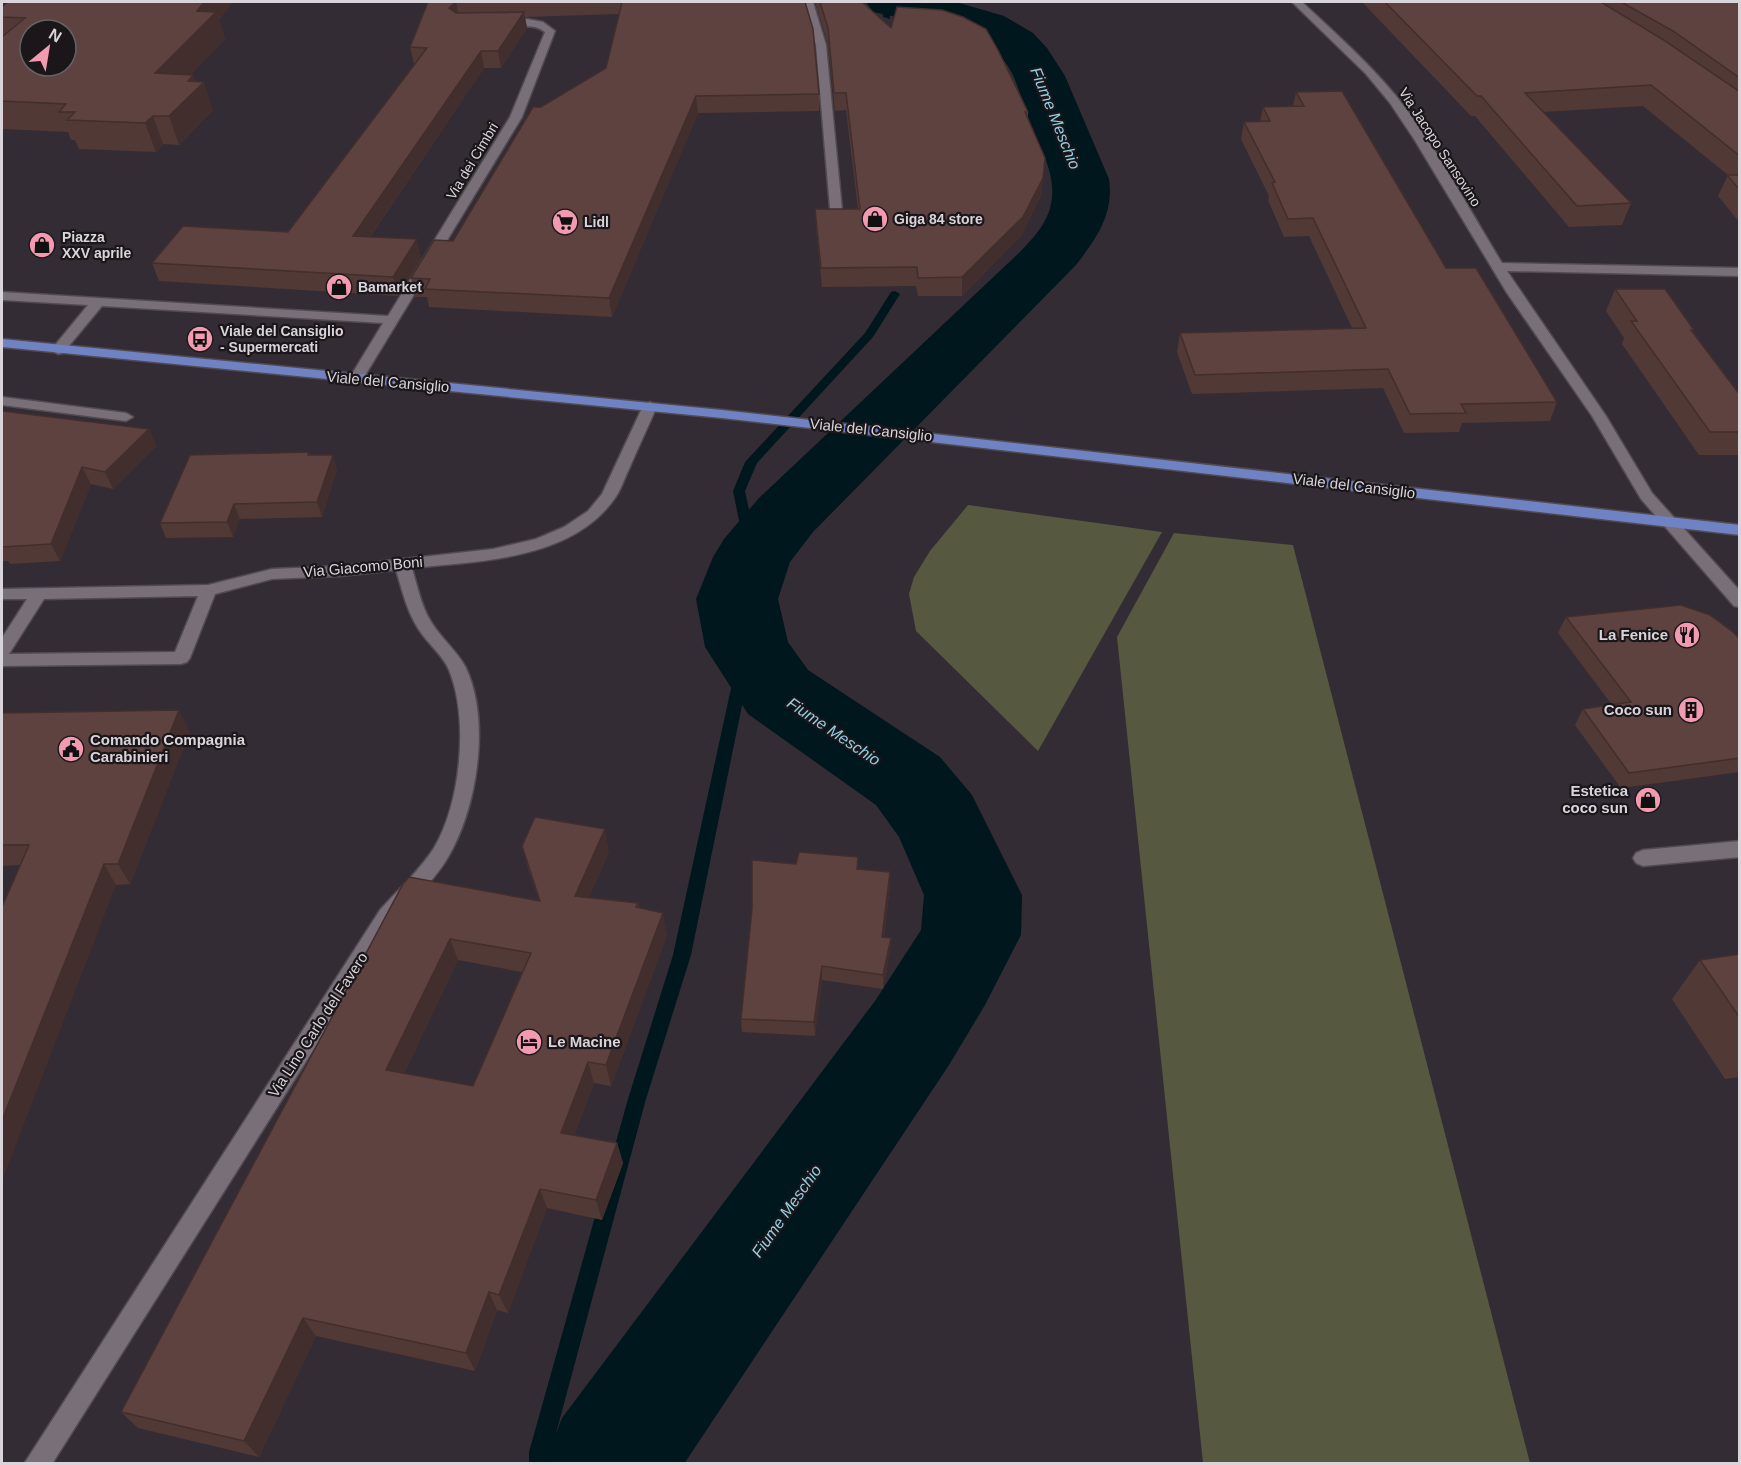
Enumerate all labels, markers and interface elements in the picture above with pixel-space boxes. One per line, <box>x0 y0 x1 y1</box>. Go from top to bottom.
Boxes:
north arrow <box>18 18 78 78</box>
text: N <box>46 25 65 46</box>
water label: Fiume Meschio <box>1027 65 1084 172</box>
street label: Via Jacopo Sansovino <box>1396 85 1484 210</box>
street label: Via dei Cimbri <box>443 120 501 202</box>
shop icon: Giga 84 store <box>860 204 890 234</box>
supermarket icon: Lidl <box>550 207 580 237</box>
place label: Giga 84 store <box>894 211 983 227</box>
place label: Lidl <box>584 214 609 230</box>
place label: Piazza XXV aprile <box>62 229 131 261</box>
shop icon: Piazza XXV aprile <box>27 230 57 260</box>
shop icon: Bamarket <box>324 272 354 302</box>
place label: Bamarket <box>358 279 422 295</box>
place label: Viale del Cansiglio - Supermercati <box>220 323 343 355</box>
bus stop icon: Viale del Cansiglio - Supermercati <box>185 324 215 354</box>
street label: Viale del Cansiglio <box>326 368 450 395</box>
street label: Viale del Cansiglio <box>809 415 933 444</box>
street label: Viale del Cansiglio <box>1292 470 1416 501</box>
street label: Via Giacomo Boni <box>303 553 423 580</box>
restaurant icon: La Fenice <box>1672 620 1702 650</box>
place label: La Fenice <box>1599 626 1668 643</box>
water label: Fiume Meschio <box>784 694 884 769</box>
building icon: Coco sun <box>1676 695 1706 725</box>
place label: Coco sun <box>1604 701 1672 718</box>
place label: Comando Compagnia Carabinieri <box>90 731 246 765</box>
public building icon: Comando Compagnia Carabinieri <box>56 734 86 764</box>
place label: Estetica coco sun <box>1562 782 1629 816</box>
shop icon: Estetica coco sun <box>1633 785 1663 815</box>
street label: Via Lino Carlo del Favero <box>264 949 371 1100</box>
hotel icon: Le Macine <box>514 1027 544 1057</box>
place label: Le Macine <box>548 1033 621 1050</box>
water label: Fiume Meschio <box>748 1162 825 1261</box>

